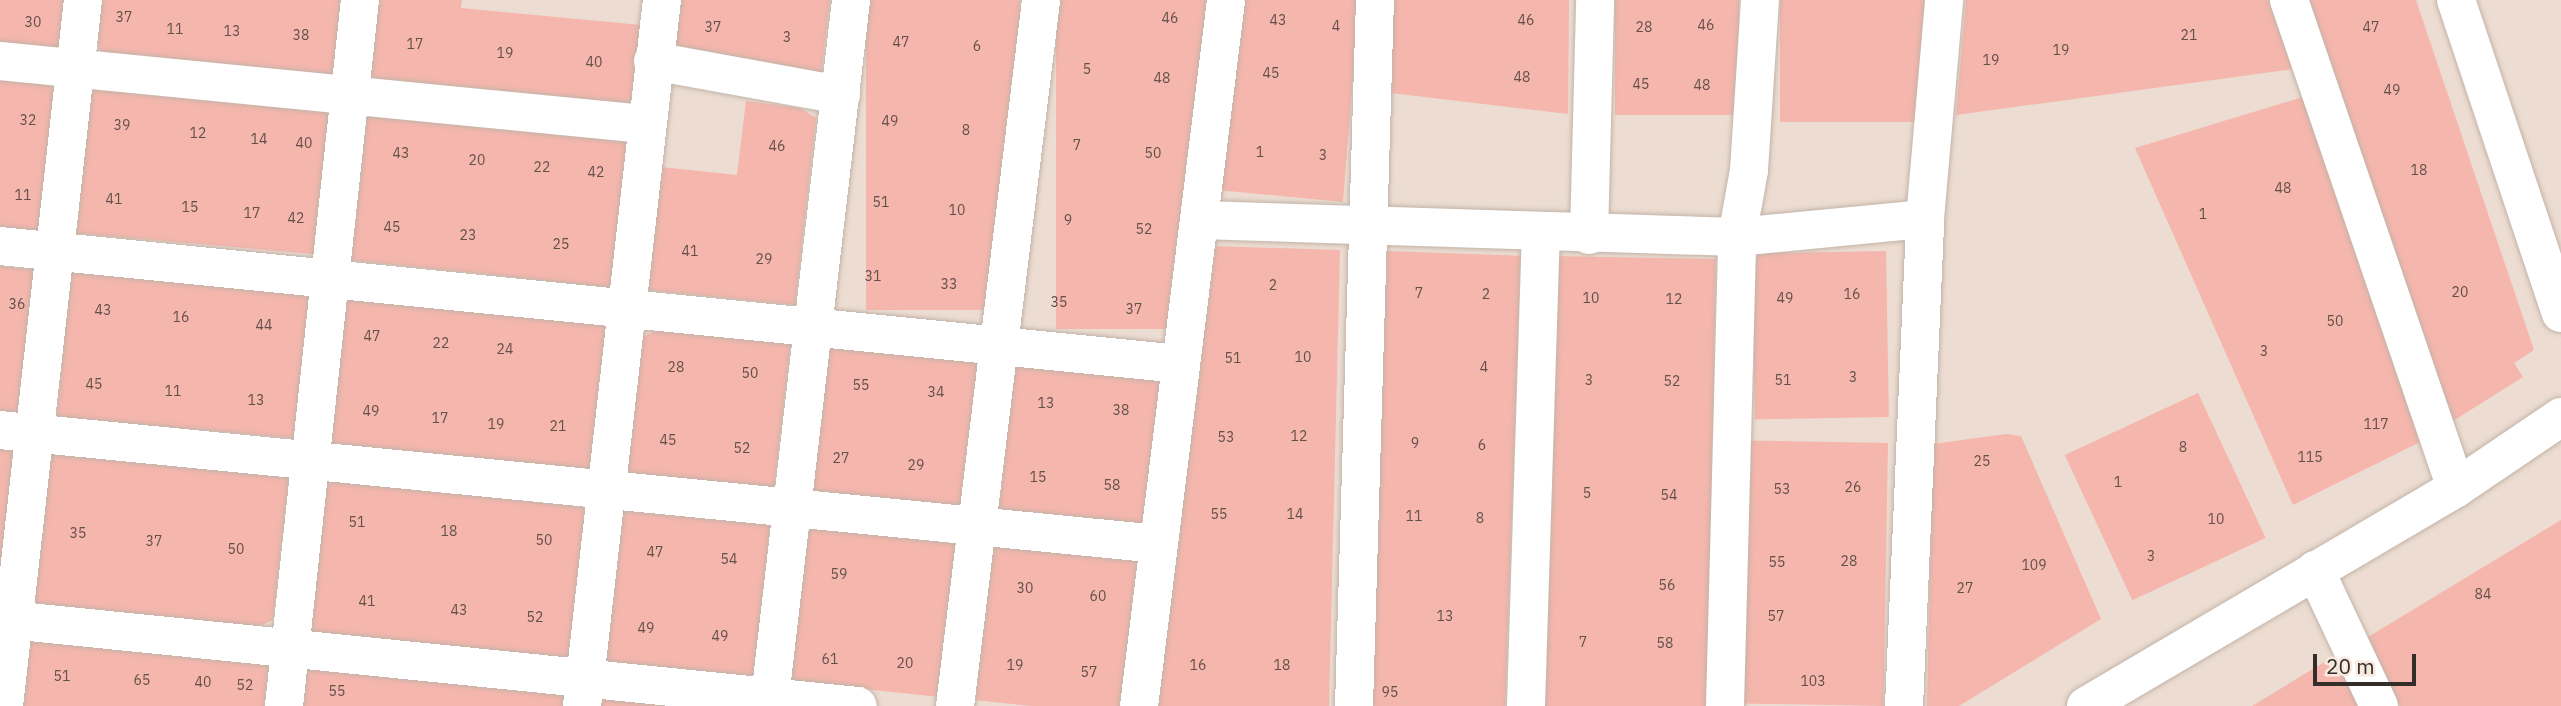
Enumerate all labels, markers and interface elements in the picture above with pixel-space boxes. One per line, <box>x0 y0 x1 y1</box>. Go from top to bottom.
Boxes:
house number: 37 <box>116 9 132 25</box>
house number: 46 <box>1162 10 1178 26</box>
house number: 43 <box>1270 12 1286 28</box>
house number: 46 <box>1518 12 1534 28</box>
house number: 30 <box>25 14 41 30</box>
house number: 46 <box>1698 17 1714 33</box>
house number: 4 <box>1332 18 1340 34</box>
house number: 37 <box>705 19 721 35</box>
house number: 28 <box>1636 19 1652 35</box>
house number: 47 <box>2363 19 2379 35</box>
house number: 11 <box>167 21 183 37</box>
house number: 13 <box>224 23 240 39</box>
house number: 38 <box>293 27 309 43</box>
house number: 21 <box>2181 27 2197 43</box>
house number: 3 <box>783 29 791 45</box>
house number: 47 <box>893 34 909 50</box>
house number: 17 <box>407 36 423 52</box>
house number: 6 <box>973 38 981 54</box>
house number: 19 <box>2053 42 2069 58</box>
house number: 19 <box>497 45 513 61</box>
house number: 19 <box>1983 52 1999 68</box>
house number: 40 <box>586 54 602 70</box>
house number: 5 <box>1083 61 1091 77</box>
house number: 45 <box>1263 65 1279 81</box>
house number: 48 <box>1514 69 1530 85</box>
house number: 48 <box>1154 70 1170 86</box>
house number: 45 <box>1633 76 1649 92</box>
house number: 48 <box>1694 77 1710 93</box>
house number: 49 <box>2384 82 2400 98</box>
house number: 32 <box>20 112 36 128</box>
house number: 49 <box>882 113 898 129</box>
house number: 39 <box>114 117 130 133</box>
house number: 8 <box>962 122 970 138</box>
house number: 12 <box>190 125 206 141</box>
house number: 14 <box>251 131 267 147</box>
house number: 40 <box>296 135 312 151</box>
house number: 7 <box>1073 137 1081 153</box>
house number: 46 <box>769 138 785 154</box>
house number: 1 <box>1256 144 1264 160</box>
house number: 43 <box>393 145 409 161</box>
house number: 50 <box>1145 145 1161 161</box>
house number: 3 <box>1319 147 1327 163</box>
house number: 20 <box>469 152 485 168</box>
house number: 22 <box>534 159 550 175</box>
house number: 18 <box>2411 162 2427 178</box>
house number: 42 <box>588 164 604 180</box>
house number: 48 <box>2275 180 2291 196</box>
house number: 11 <box>15 187 31 203</box>
house number: 41 <box>106 191 122 207</box>
house number: 51 <box>873 194 889 210</box>
house number: 15 <box>182 199 198 215</box>
house number: 10 <box>949 202 965 218</box>
house number: 17 <box>244 205 260 221</box>
house number: 1 <box>2199 206 2207 222</box>
house number: 42 <box>288 210 304 226</box>
house number: 9 <box>1064 212 1072 228</box>
house number: 45 <box>384 219 400 235</box>
house number: 52 <box>1136 221 1152 237</box>
house number: 23 <box>460 227 476 243</box>
house number: 25 <box>553 236 569 252</box>
house number: 41 <box>682 243 698 259</box>
house number: 29 <box>756 251 772 267</box>
house number: 31 <box>865 268 881 284</box>
house number: 33 <box>941 276 957 292</box>
house number: 2 <box>1269 277 1277 293</box>
house number: 20 <box>2452 284 2468 300</box>
house number: 7 <box>1415 285 1423 301</box>
house number: 2 <box>1482 286 1490 302</box>
house number: 16 <box>1844 286 1860 302</box>
house number: 10 <box>1583 290 1599 306</box>
house number: 49 <box>1777 290 1793 306</box>
house number: 12 <box>1666 291 1682 307</box>
house number: 35 <box>1051 294 1067 310</box>
house number: 36 <box>9 296 25 312</box>
house number: 37 <box>1126 301 1142 317</box>
house number: 43 <box>95 302 111 318</box>
house number: 16 <box>173 309 189 325</box>
house number: 50 <box>2327 313 2343 329</box>
house number: 44 <box>256 317 272 333</box>
house number: 47 <box>364 328 380 344</box>
house number: 22 <box>433 335 449 351</box>
house number: 24 <box>497 341 513 357</box>
house number: 3 <box>2260 343 2268 359</box>
house number: 10 <box>1295 349 1311 365</box>
house number: 51 <box>1225 350 1241 366</box>
house number: 28 <box>668 359 684 375</box>
house number: 4 <box>1480 359 1488 375</box>
house number: 50 <box>742 365 758 381</box>
house number: 3 <box>1849 369 1857 385</box>
house number: 3 <box>1585 372 1593 388</box>
house number: 51 <box>1775 372 1791 388</box>
house number: 52 <box>1664 373 1680 389</box>
house number: 45 <box>86 376 102 392</box>
house number: 55 <box>853 377 869 393</box>
house number: 11 <box>165 383 181 399</box>
house number: 34 <box>928 384 944 400</box>
house number: 13 <box>248 392 264 408</box>
house number: 13 <box>1038 395 1054 411</box>
house number: 38 <box>1113 402 1129 418</box>
house number: 49 <box>363 403 379 419</box>
house number: 17 <box>432 410 448 426</box>
house number: 19 <box>488 416 504 432</box>
house number: 117 <box>2363 416 2389 432</box>
house number: 21 <box>550 418 566 434</box>
house number: 12 <box>1291 428 1307 444</box>
house number: 53 <box>1218 429 1234 445</box>
house number: 45 <box>660 432 676 448</box>
house number: 9 <box>1411 435 1419 451</box>
house number: 6 <box>1478 437 1486 453</box>
house number: 8 <box>2179 439 2187 455</box>
house number: 52 <box>734 440 750 456</box>
house number: 115 <box>2297 449 2323 465</box>
house number: 27 <box>833 450 849 466</box>
house number: 25 <box>1974 453 1990 469</box>
house number: 29 <box>908 457 924 473</box>
house number: 15 <box>1030 469 1046 485</box>
house number: 1 <box>2114 474 2122 490</box>
house number: 58 <box>1104 477 1120 493</box>
house number: 26 <box>1845 479 1861 495</box>
house number: 53 <box>1774 481 1790 497</box>
house number: 5 <box>1583 485 1591 501</box>
house number: 54 <box>1661 487 1677 503</box>
house number: 55 <box>1211 506 1227 522</box>
house number: 14 <box>1287 506 1303 522</box>
house number: 11 <box>1406 508 1422 524</box>
house number: 8 <box>1476 510 1484 526</box>
house number: 10 <box>2208 511 2224 527</box>
house number: 51 <box>349 514 365 530</box>
house number: 18 <box>441 523 457 539</box>
house number: 35 <box>70 525 86 541</box>
house number: 50 <box>536 532 552 548</box>
house number: 37 <box>146 533 162 549</box>
house number: 50 <box>228 541 244 557</box>
house number: 47 <box>647 544 663 560</box>
house number: 3 <box>2147 548 2155 564</box>
house number: 54 <box>721 551 737 567</box>
house number: 28 <box>1841 553 1857 569</box>
house number: 55 <box>1769 554 1785 570</box>
house number: 109 <box>2021 557 2047 573</box>
house number: 59 <box>831 566 847 582</box>
house number: 56 <box>1659 577 1675 593</box>
house number: 30 <box>1017 580 1033 596</box>
house number: 27 <box>1957 580 1973 596</box>
house number: 84 <box>2475 586 2491 602</box>
house number: 60 <box>1090 588 1106 604</box>
house number: 41 <box>359 593 375 609</box>
house number: 43 <box>451 602 467 618</box>
house number: 13 <box>1437 608 1453 624</box>
house number: 57 <box>1768 608 1784 624</box>
house number: 52 <box>527 609 543 625</box>
house number: 49 <box>638 620 654 636</box>
house number: 49 <box>712 628 728 644</box>
house number: 7 <box>1579 634 1587 650</box>
house number: 58 <box>1657 635 1673 651</box>
scale bar <box>2316 640 2419 684</box>
house number: 61 <box>822 651 838 667</box>
text: 20 m <box>2326 652 2375 680</box>
house number: 20 <box>897 655 913 671</box>
house number: 19 <box>1007 657 1023 673</box>
house number: 16 <box>1190 657 1206 673</box>
house number: 18 <box>1274 657 1290 673</box>
house number: 57 <box>1081 664 1097 680</box>
house number: 51 <box>54 668 70 684</box>
house number: 65 <box>134 672 150 688</box>
house number: 103 <box>1800 673 1826 689</box>
house number: 40 <box>195 674 211 690</box>
house number: 52 <box>237 677 253 693</box>
house number: 55 <box>329 683 345 699</box>
house number: 95 <box>1382 684 1398 700</box>

